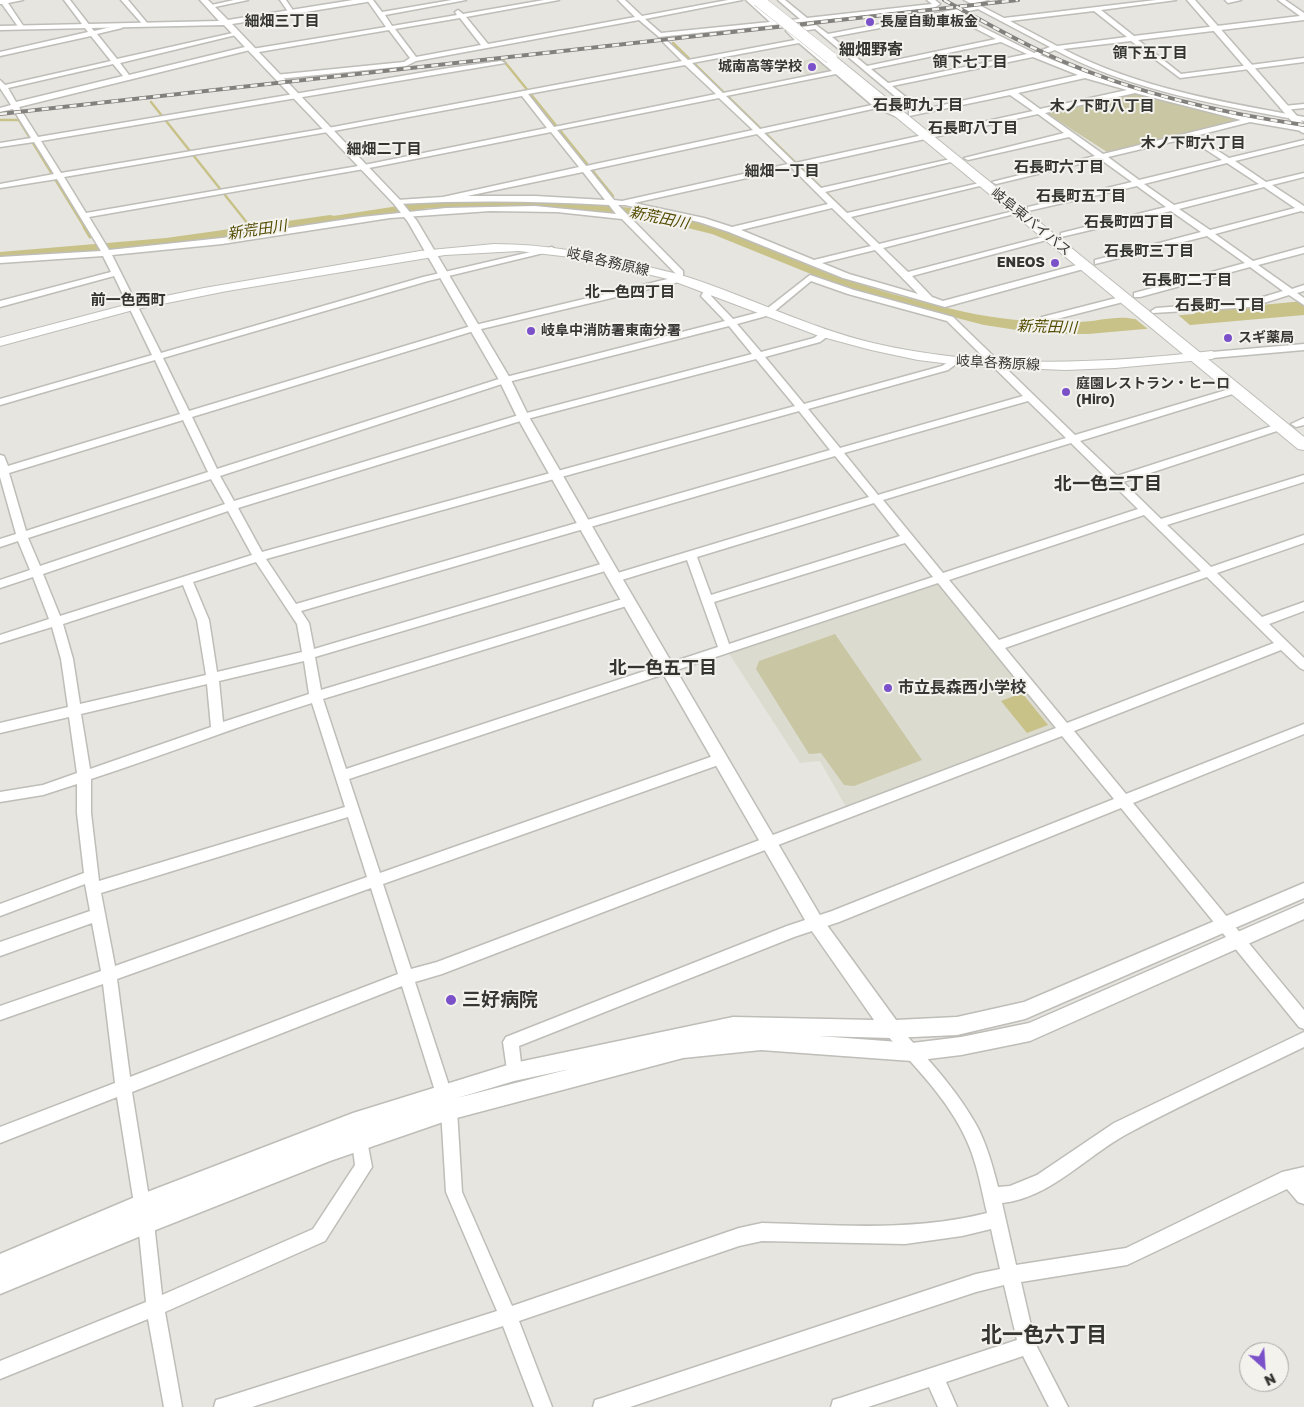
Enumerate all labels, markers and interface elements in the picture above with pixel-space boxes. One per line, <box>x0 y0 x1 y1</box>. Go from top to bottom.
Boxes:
district label: 細畑三丁目 <box>245 12 319 30</box>
place label: 長屋自動車板金 <box>880 14 978 30</box>
marker: 長屋自動車板金 <box>864 16 876 28</box>
district label: 細畑野寄 <box>839 40 903 60</box>
district label: 領下五丁目 <box>1113 44 1187 62</box>
district label: 領下七丁目 <box>933 53 1007 71</box>
place label: 城南高等学校 <box>718 59 802 75</box>
marker: 城南高等学校 <box>806 61 818 73</box>
district label: 石長町九丁目 <box>873 96 963 114</box>
district label: 木ノ下町八丁目 <box>1050 97 1154 115</box>
district label: 石長町八丁目 <box>928 119 1018 137</box>
district label: 木ノ下町六丁目 <box>1141 134 1245 152</box>
district label: 細畑二丁目 <box>347 140 421 158</box>
district label: 石長町六丁目 <box>1014 158 1104 176</box>
district label: 細畑一丁目 <box>745 162 819 180</box>
street label: 岐阜東バイパス <box>988 185 1074 259</box>
district label: 石長町五丁目 <box>1036 187 1126 205</box>
water label: 新荒田川 <box>628 203 690 233</box>
district label: 石長町四丁目 <box>1084 213 1174 231</box>
water label: 新荒田川 <box>226 217 288 243</box>
district label: 石長町三丁目 <box>1104 242 1194 260</box>
street label: 岐阜各務原線 <box>565 244 651 280</box>
place label: ENEOS <box>997 255 1045 271</box>
marker: ENEOS <box>1049 257 1061 269</box>
district label: 石長町二丁目 <box>1142 271 1232 289</box>
district label: 北一色四丁目 <box>585 283 675 301</box>
district label: 前一色西町 <box>91 291 165 309</box>
district label: 石長町一丁目 <box>1175 296 1265 314</box>
water label: 新荒田川 <box>1017 317 1077 337</box>
place label: 岐阜中消防署東南分署 <box>541 323 681 339</box>
marker: 岐阜中消防署東南分署 <box>525 325 537 337</box>
place label: スギ薬局 <box>1238 330 1294 346</box>
marker: スギ薬局 <box>1222 332 1234 344</box>
street label: 岐阜各務原線 <box>956 352 1040 374</box>
place label: 庭園レストラン・ヒーロ (Hiro) <box>1076 376 1230 408</box>
marker: 庭園レストラン・ヒーロ (Hiro) <box>1060 386 1072 398</box>
district label: 北一色三丁目 <box>1054 473 1162 495</box>
district label: 北一色五丁目 <box>609 657 717 679</box>
place label: 市立長森西小学校 <box>898 678 1026 698</box>
marker: 市立長森西小学校 <box>882 682 894 694</box>
place label: 三好病院 <box>462 989 538 1011</box>
marker: 三好病院 <box>444 993 458 1007</box>
district label: 北一色六丁目 <box>981 1322 1107 1348</box>
north arrow <box>1239 1342 1289 1392</box>
text: N <box>1262 1370 1279 1390</box>

